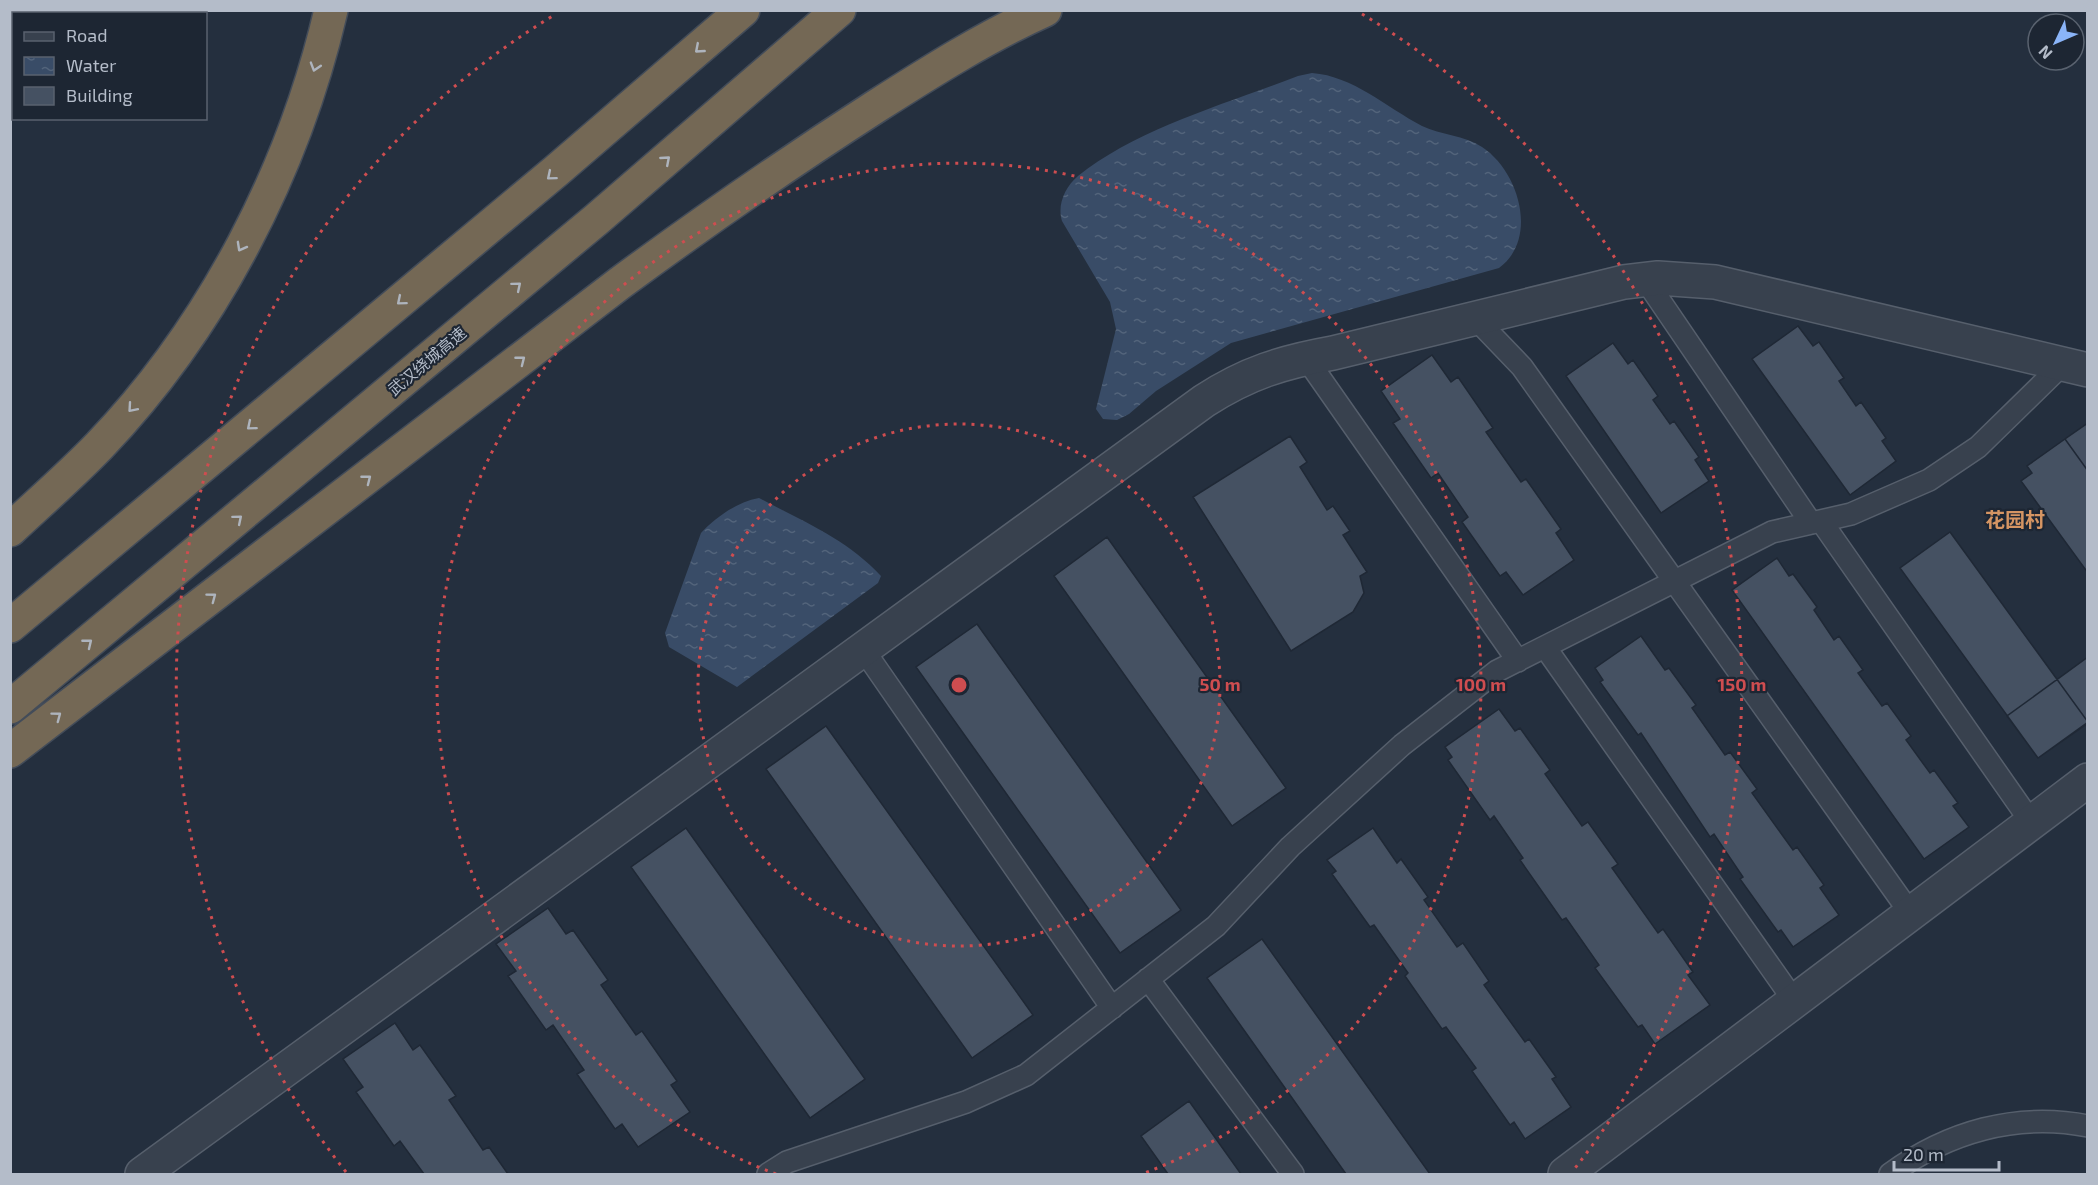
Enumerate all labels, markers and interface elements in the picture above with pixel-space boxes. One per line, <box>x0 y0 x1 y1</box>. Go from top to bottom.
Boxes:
legend <box>12 12 207 120</box>
north arrow <box>2026 12 2086 72</box>
text: Road <box>66 24 107 46</box>
one-way arrow <box>695 41 706 52</box>
text: N <box>2034 42 2056 64</box>
text: Water <box>66 54 116 76</box>
one-way arrow <box>310 61 322 72</box>
text: Building <box>66 84 133 106</box>
one-way arrow <box>659 156 669 167</box>
one-way arrow <box>547 168 558 179</box>
one-way arrow <box>237 241 248 251</box>
one-way arrow <box>510 282 521 293</box>
one-way arrow <box>397 293 408 304</box>
street label: 武汉绕城高速 <box>384 322 470 399</box>
one-way arrow <box>515 356 526 367</box>
one-way arrow <box>128 401 139 412</box>
one-way arrow <box>247 418 258 429</box>
one-way arrow <box>360 475 371 486</box>
district label: 花园村 <box>1985 507 2045 531</box>
one-way arrow <box>232 515 243 526</box>
one-way arrow <box>205 594 216 605</box>
one-way arrow <box>82 640 93 651</box>
text: 50 m <box>1199 673 1241 695</box>
text: 100 m <box>1456 673 1506 695</box>
text: 150 m <box>1718 673 1766 695</box>
centre of rings <box>949 675 969 695</box>
one-way arrow <box>50 712 61 723</box>
scale bar <box>1894 1134 1999 1172</box>
text: 20 m <box>1903 1143 1944 1165</box>

